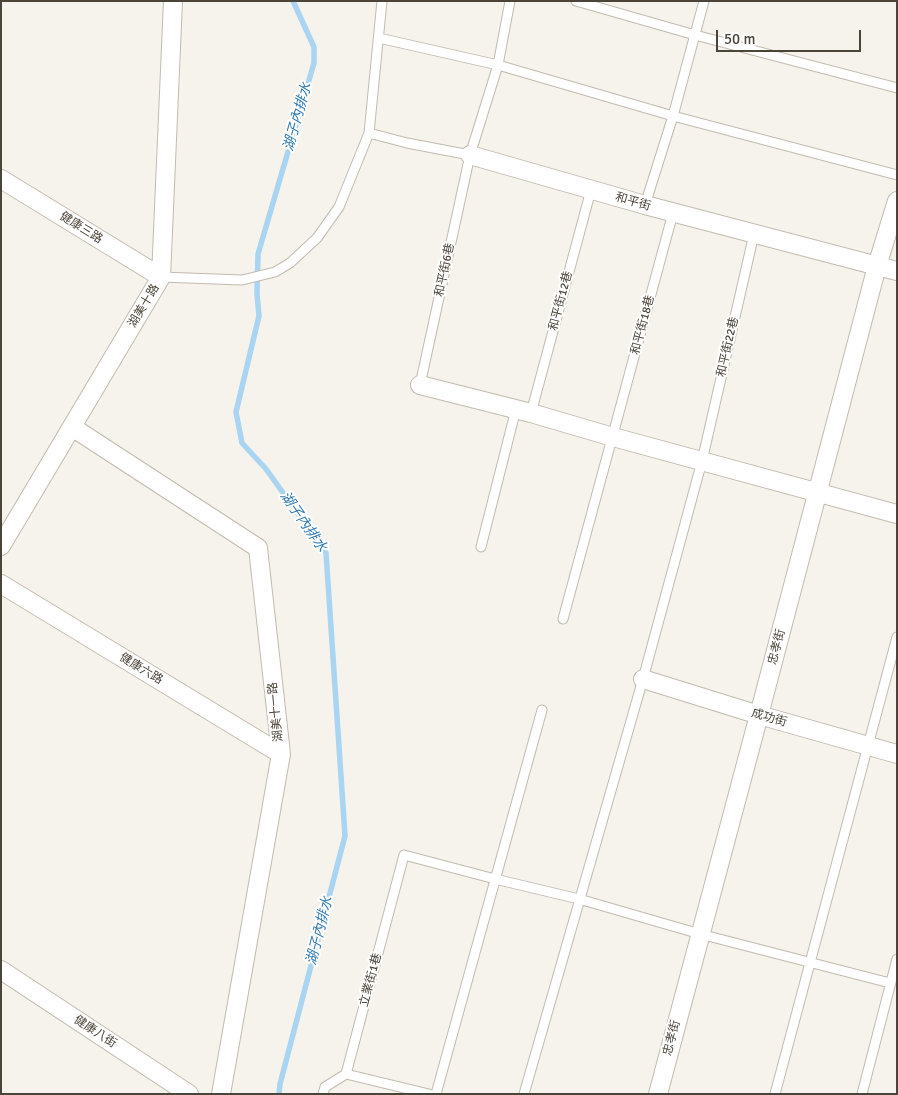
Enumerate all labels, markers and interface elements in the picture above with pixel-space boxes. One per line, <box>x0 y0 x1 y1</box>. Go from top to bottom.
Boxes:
scale bar <box>718 20 863 52</box>
text: 50 m <box>724 30 755 48</box>
water label: 湖子內排水 <box>280 81 316 153</box>
street label: 和平街 <box>614 190 652 214</box>
street label: 健康三路 <box>57 209 105 247</box>
street label: 和平街6巷 <box>432 242 458 298</box>
street label: 和平街12巷 <box>546 270 576 332</box>
street label: 湖美十路 <box>125 282 163 330</box>
street label: 和平街18巷 <box>628 294 658 356</box>
street label: 和平街22巷 <box>714 316 742 378</box>
water label: 湖子內排水 <box>276 489 330 555</box>
street label: 忠孝街 <box>765 628 789 666</box>
street label: 健康六路 <box>117 650 165 688</box>
street label: 湖美十一路 <box>266 681 286 743</box>
street label: 成功街 <box>750 706 788 730</box>
water label: 湖子內排水 <box>303 895 337 967</box>
street label: 立業街1巷 <box>357 952 385 1008</box>
street label: 健康八街 <box>71 1013 119 1051</box>
street label: 忠孝街 <box>660 1019 684 1057</box>

